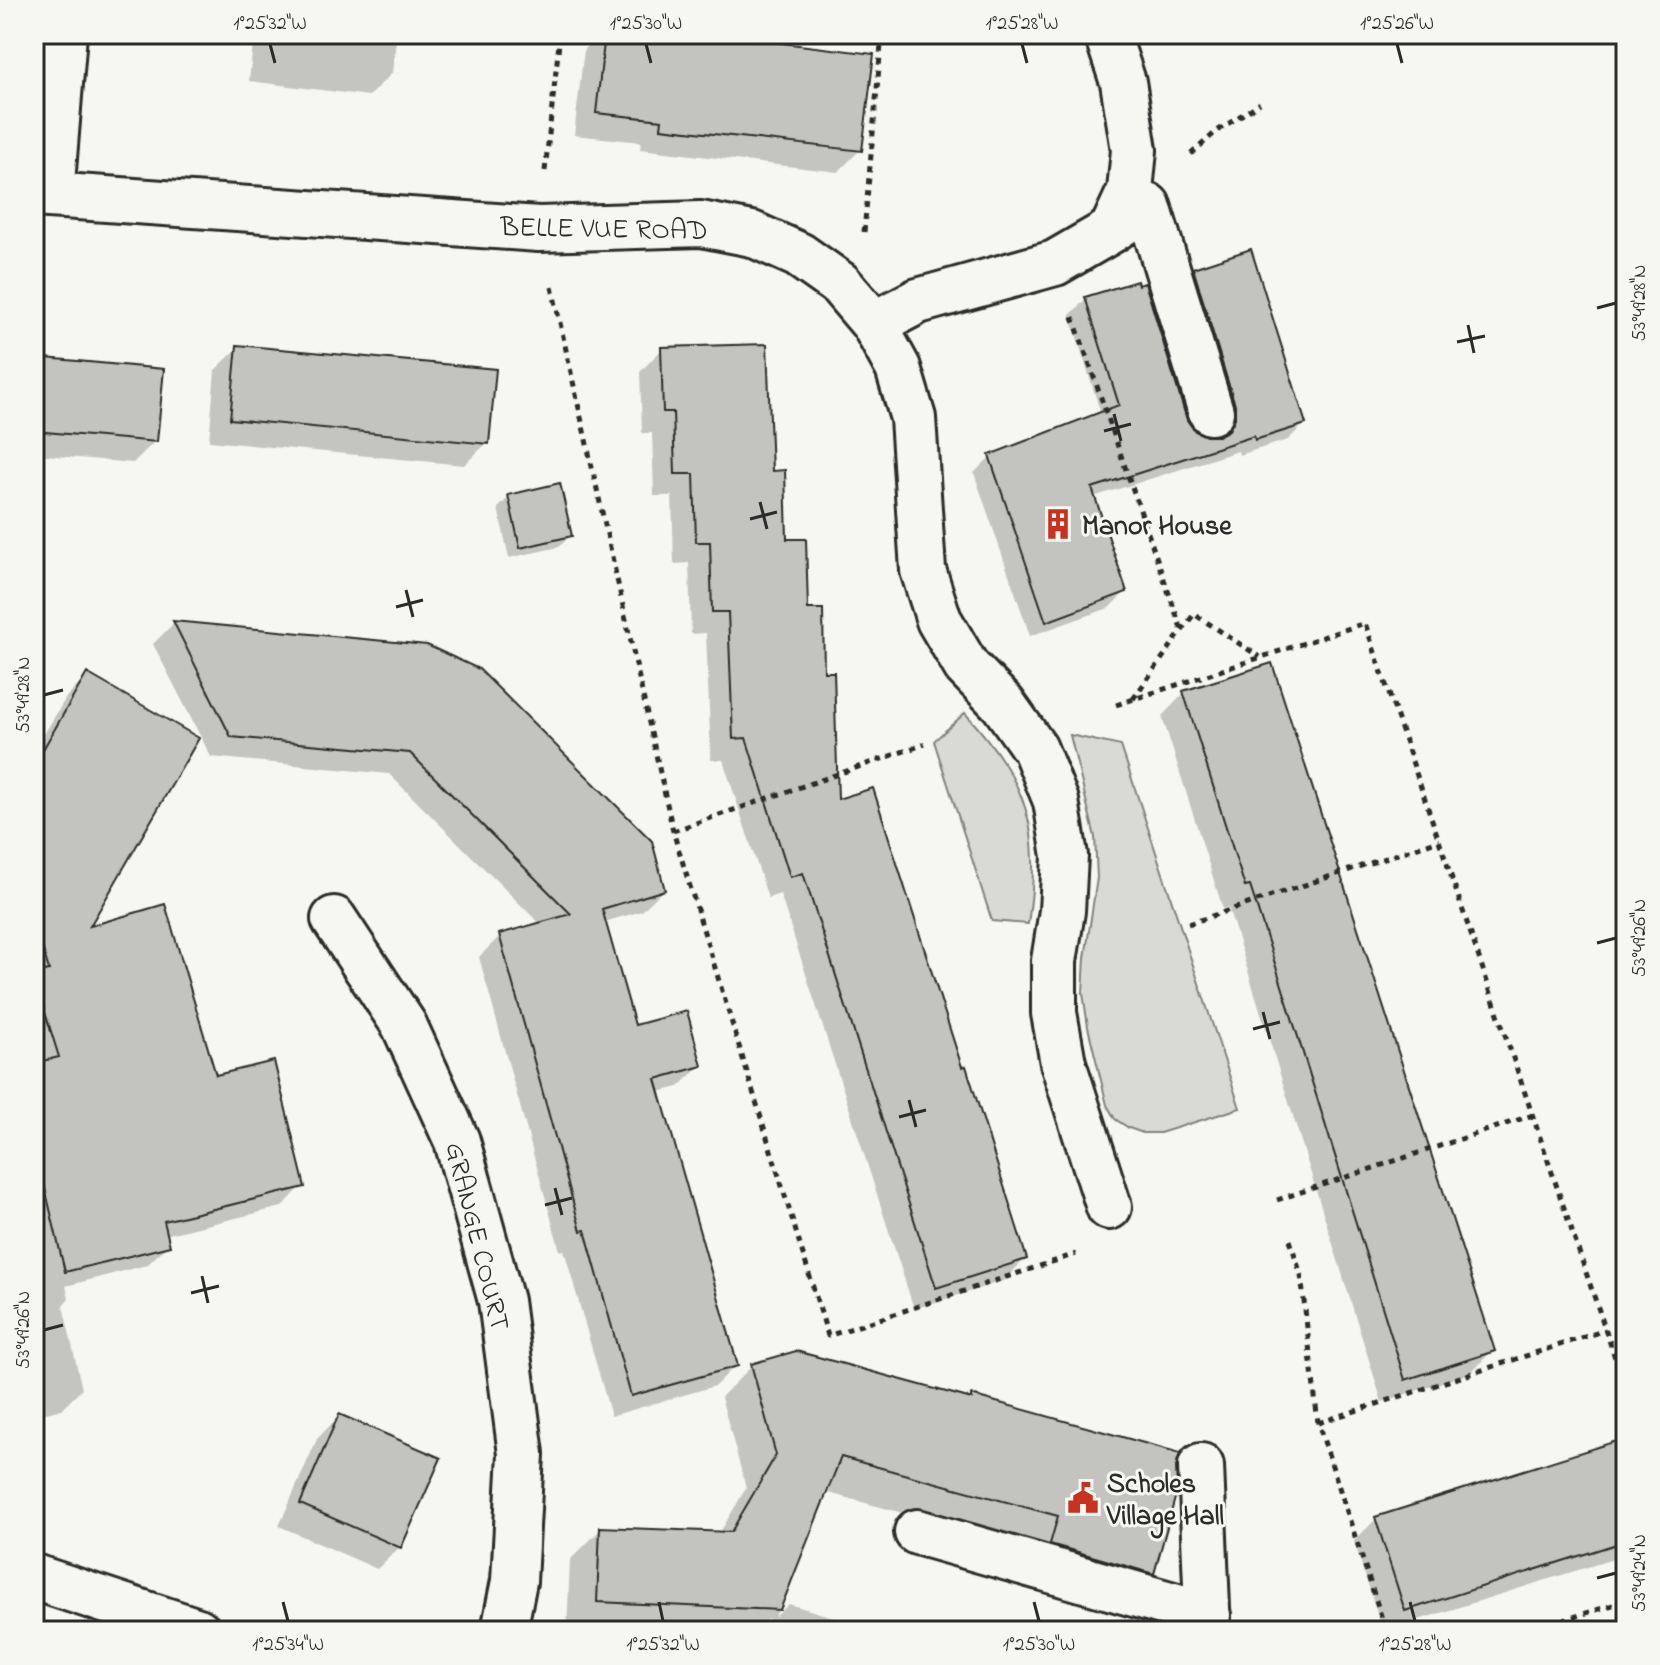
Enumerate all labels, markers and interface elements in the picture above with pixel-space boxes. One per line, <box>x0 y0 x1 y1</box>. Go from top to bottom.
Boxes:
text: 1°25'32"W <box>233 10 307 39</box>
text: 1°25'30"W <box>610 10 682 39</box>
text: 1°25'28"W <box>986 10 1058 39</box>
text: 1°25'26"W <box>1360 10 1434 39</box>
street label: BELLE VUE ROAD <box>499 208 708 253</box>
text: 53°49'28"N <box>1626 264 1655 342</box>
building icon: Manor House <box>1041 507 1075 541</box>
place label: Manor House <box>1082 507 1233 548</box>
text: 53°49'28"N <box>10 656 39 734</box>
text: 53°49'26"N <box>1626 899 1655 977</box>
street label: GRANGE COURT <box>432 1138 519 1335</box>
text: 53°49'26"N <box>10 1291 39 1369</box>
place label: Scholes Village Hall <box>1106 1465 1224 1539</box>
public building icon: Scholes Village Hall <box>1066 1481 1100 1515</box>
text: 53°49'24"N <box>1626 1534 1655 1612</box>
text: 1°25'34"W <box>252 1631 324 1660</box>
text: 1°25'32"W <box>626 1631 700 1660</box>
text: 1°25'30"W <box>1003 1631 1075 1660</box>
text: 1°25'28"W <box>1379 1631 1451 1660</box>

